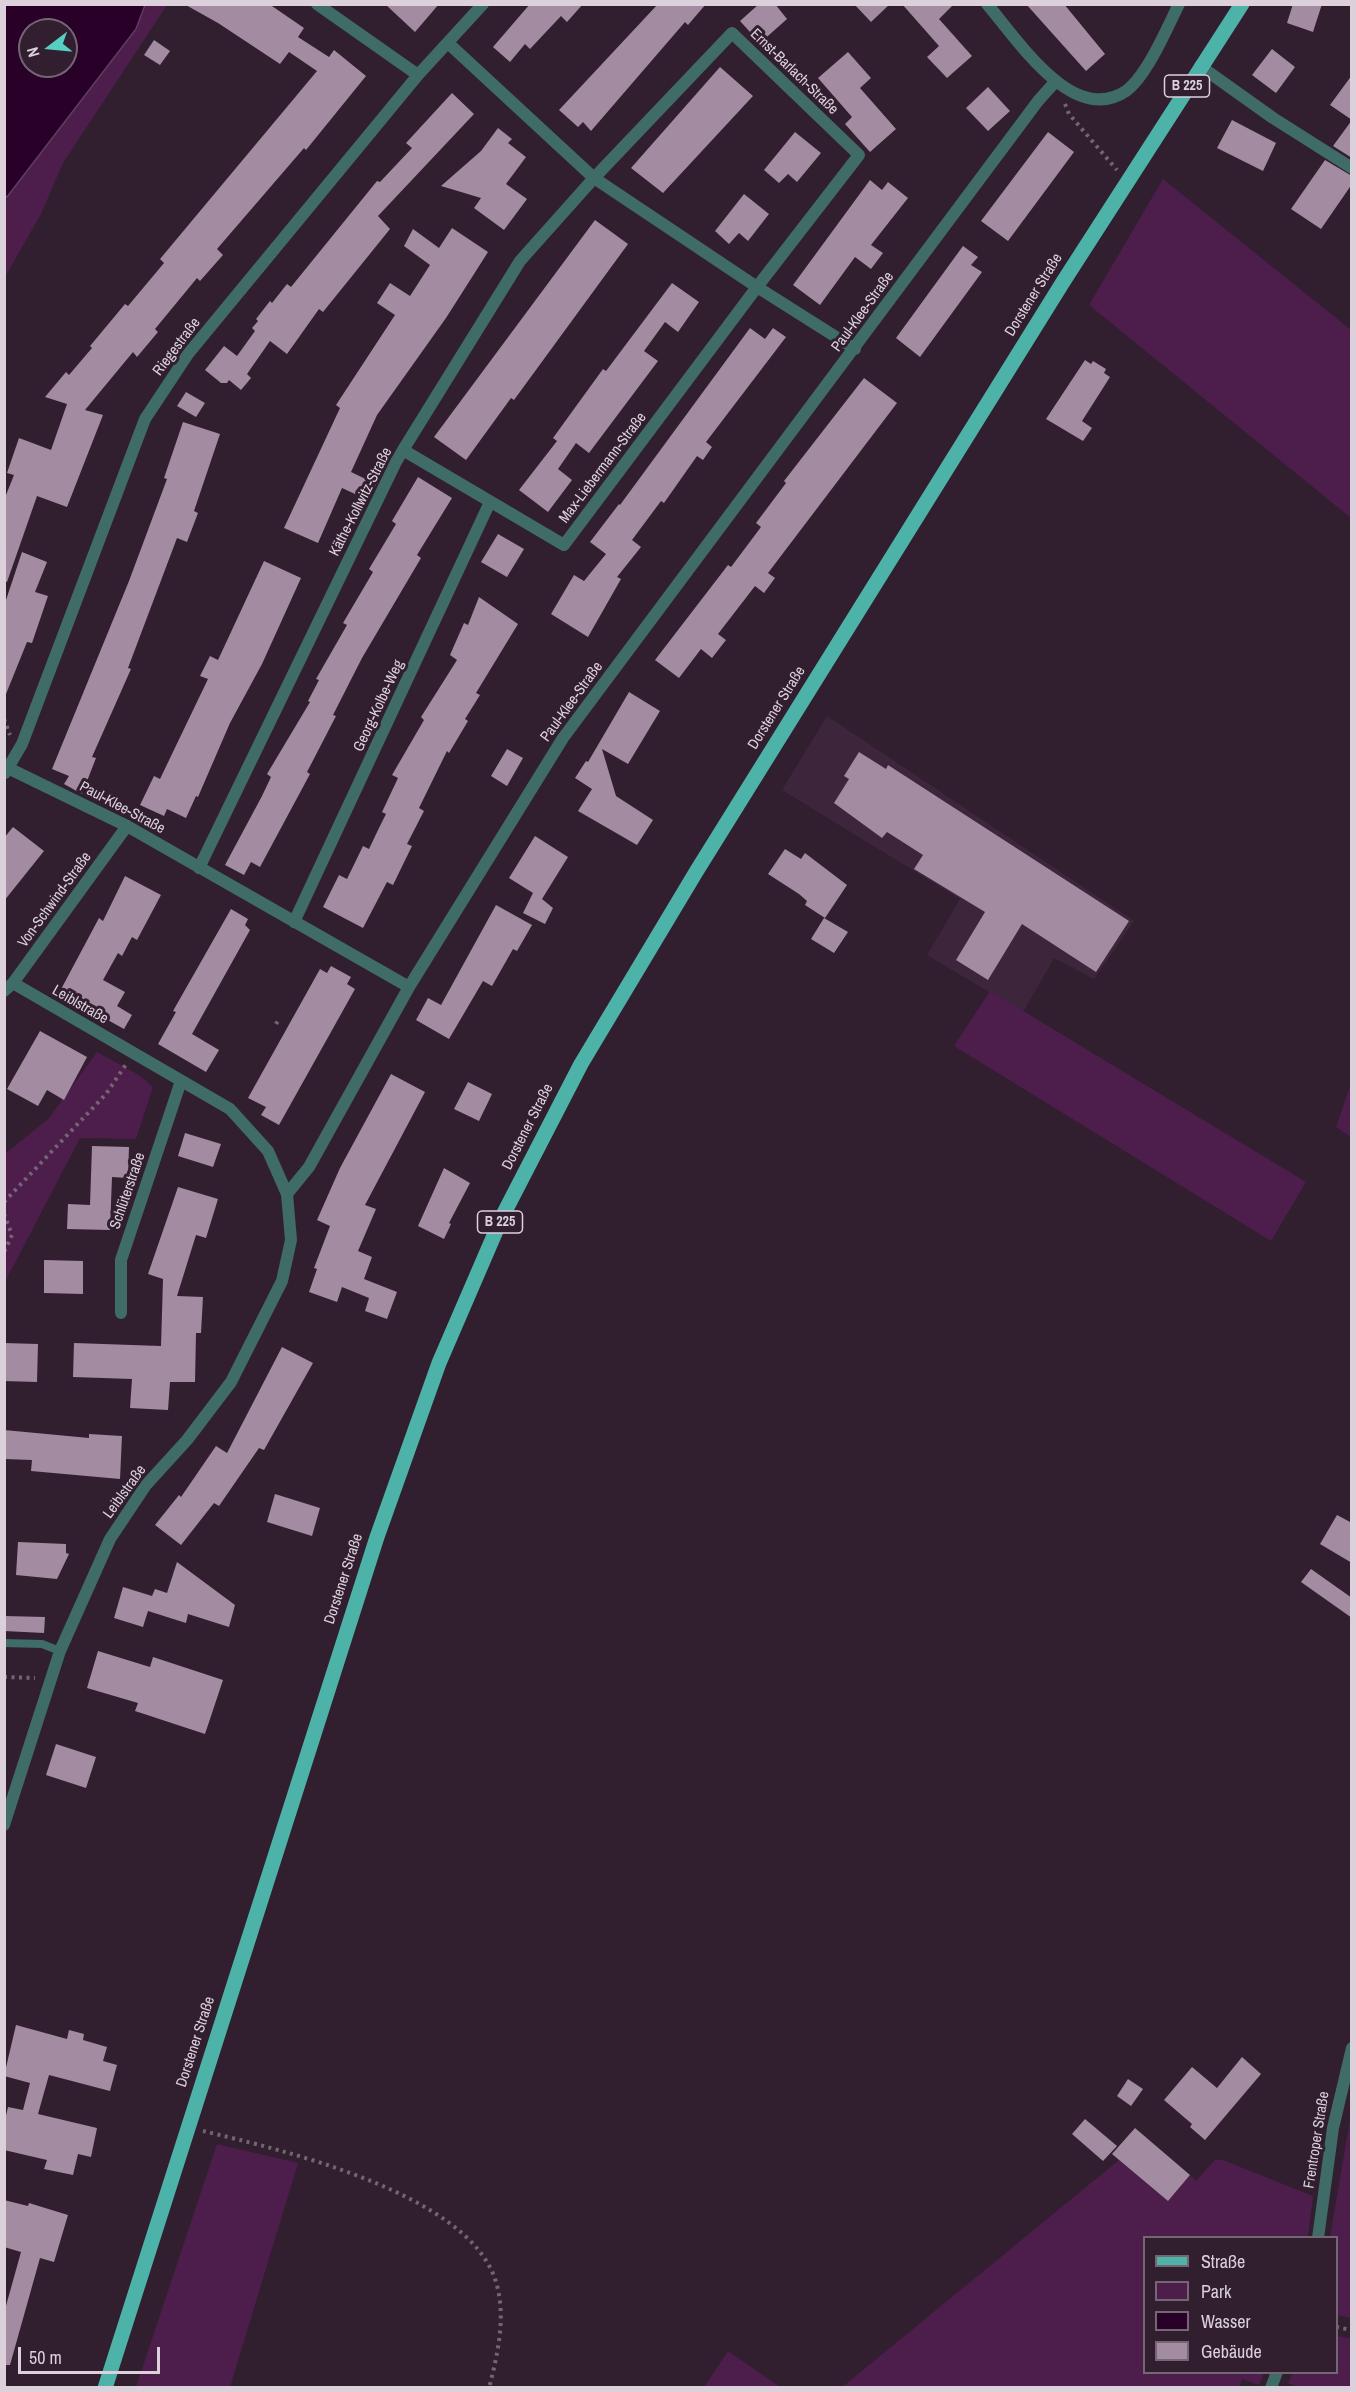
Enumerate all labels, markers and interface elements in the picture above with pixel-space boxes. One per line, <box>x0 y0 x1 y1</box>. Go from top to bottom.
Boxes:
north arrow <box>18 18 78 78</box>
street label: Ernst-Barlach-Straße <box>746 25 842 119</box>
text: N <box>21 45 45 60</box>
road number: B 225 <box>1164 75 1210 97</box>
street label: Dorstener Straße <box>1001 250 1067 340</box>
street label: Paul-Klee-Straße <box>828 269 898 355</box>
street label: Riegestraße <box>149 315 205 379</box>
street label: Max-Liebermann-Straße <box>555 409 651 527</box>
street label: Käthe-Kollwitz-Straße <box>326 445 396 559</box>
street label: Georg-Kolbe-Weg <box>350 657 408 755</box>
street label: Paul-Klee-Straße <box>537 659 607 745</box>
street label: Dorstener Straße <box>744 663 810 753</box>
street label: Paul-Klee-Straße <box>76 778 168 838</box>
street label: Von-Schwind-Straße <box>14 849 96 951</box>
street label: Leiblstraße <box>49 982 111 1028</box>
street label: Dorstener Straße <box>499 1081 557 1173</box>
street label: Schlüterstraße <box>106 1150 150 1232</box>
road number: B 225 <box>478 1211 522 1233</box>
street label: Leiblstraße <box>100 1462 150 1522</box>
street label: Dorstener Straße <box>321 1531 367 1627</box>
street label: Dorstener Straße <box>173 1994 219 2090</box>
street label: Frentroper Straße <box>1300 2090 1334 2190</box>
legend <box>1143 2236 1338 2374</box>
text: Straße <box>1201 2249 1245 2274</box>
text: Park <box>1201 2279 1231 2304</box>
text: Wasser <box>1201 2309 1250 2334</box>
scale bar <box>21 2335 164 2373</box>
text: Gebäude <box>1201 2339 1262 2364</box>
text: 50 m <box>29 2345 62 2370</box>

